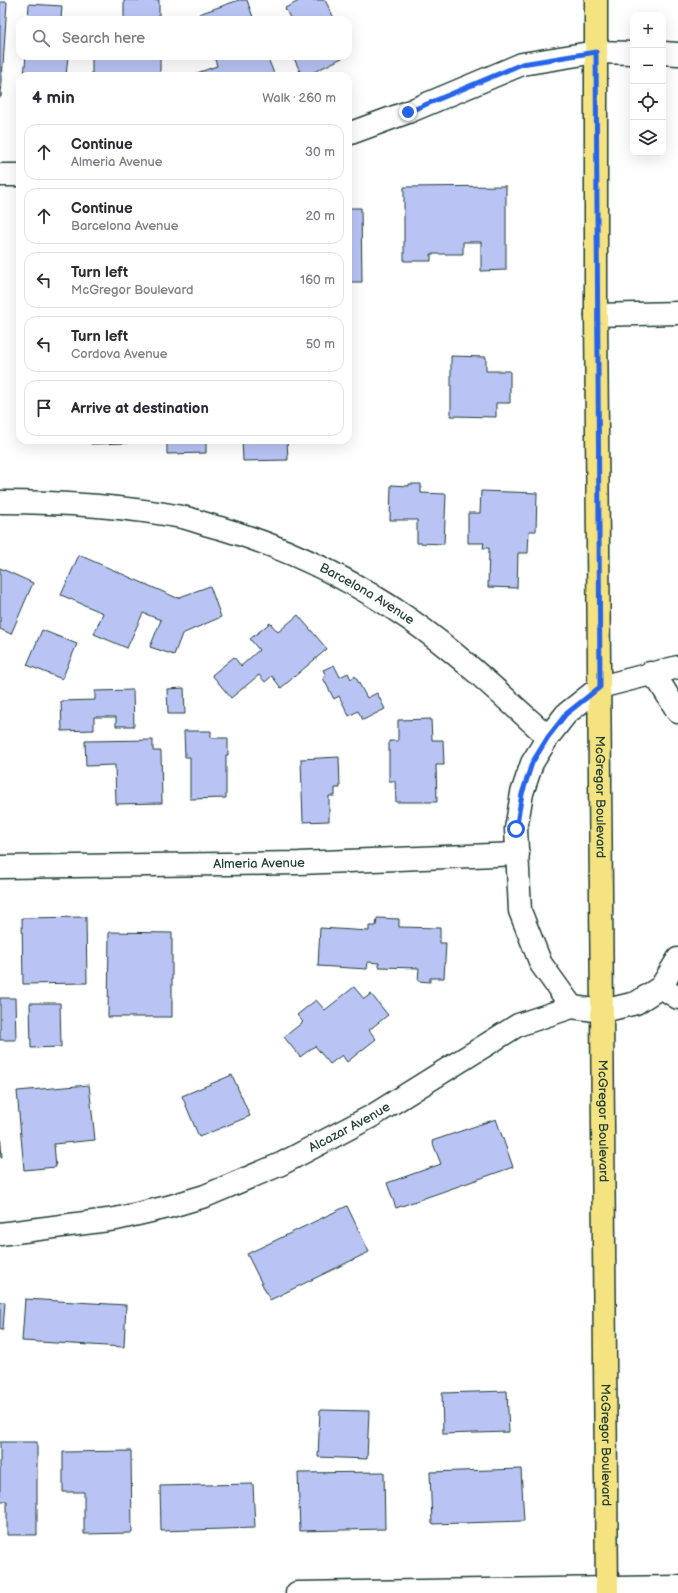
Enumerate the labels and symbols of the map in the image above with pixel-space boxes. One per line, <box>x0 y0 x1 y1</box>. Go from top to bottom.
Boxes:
route end <box>399 103 417 121</box>
street label: Barcelona Avenue <box>317 560 418 628</box>
street label: McGregor Boulevard <box>592 736 609 858</box>
route start <box>507 820 525 838</box>
street label: Almeria Avenue <box>213 855 305 872</box>
street label: McGregor Boulevard <box>594 1060 611 1182</box>
street label: Alcazar Avenue <box>306 1099 393 1156</box>
street label: McGregor Boulevard <box>597 1384 614 1506</box>

